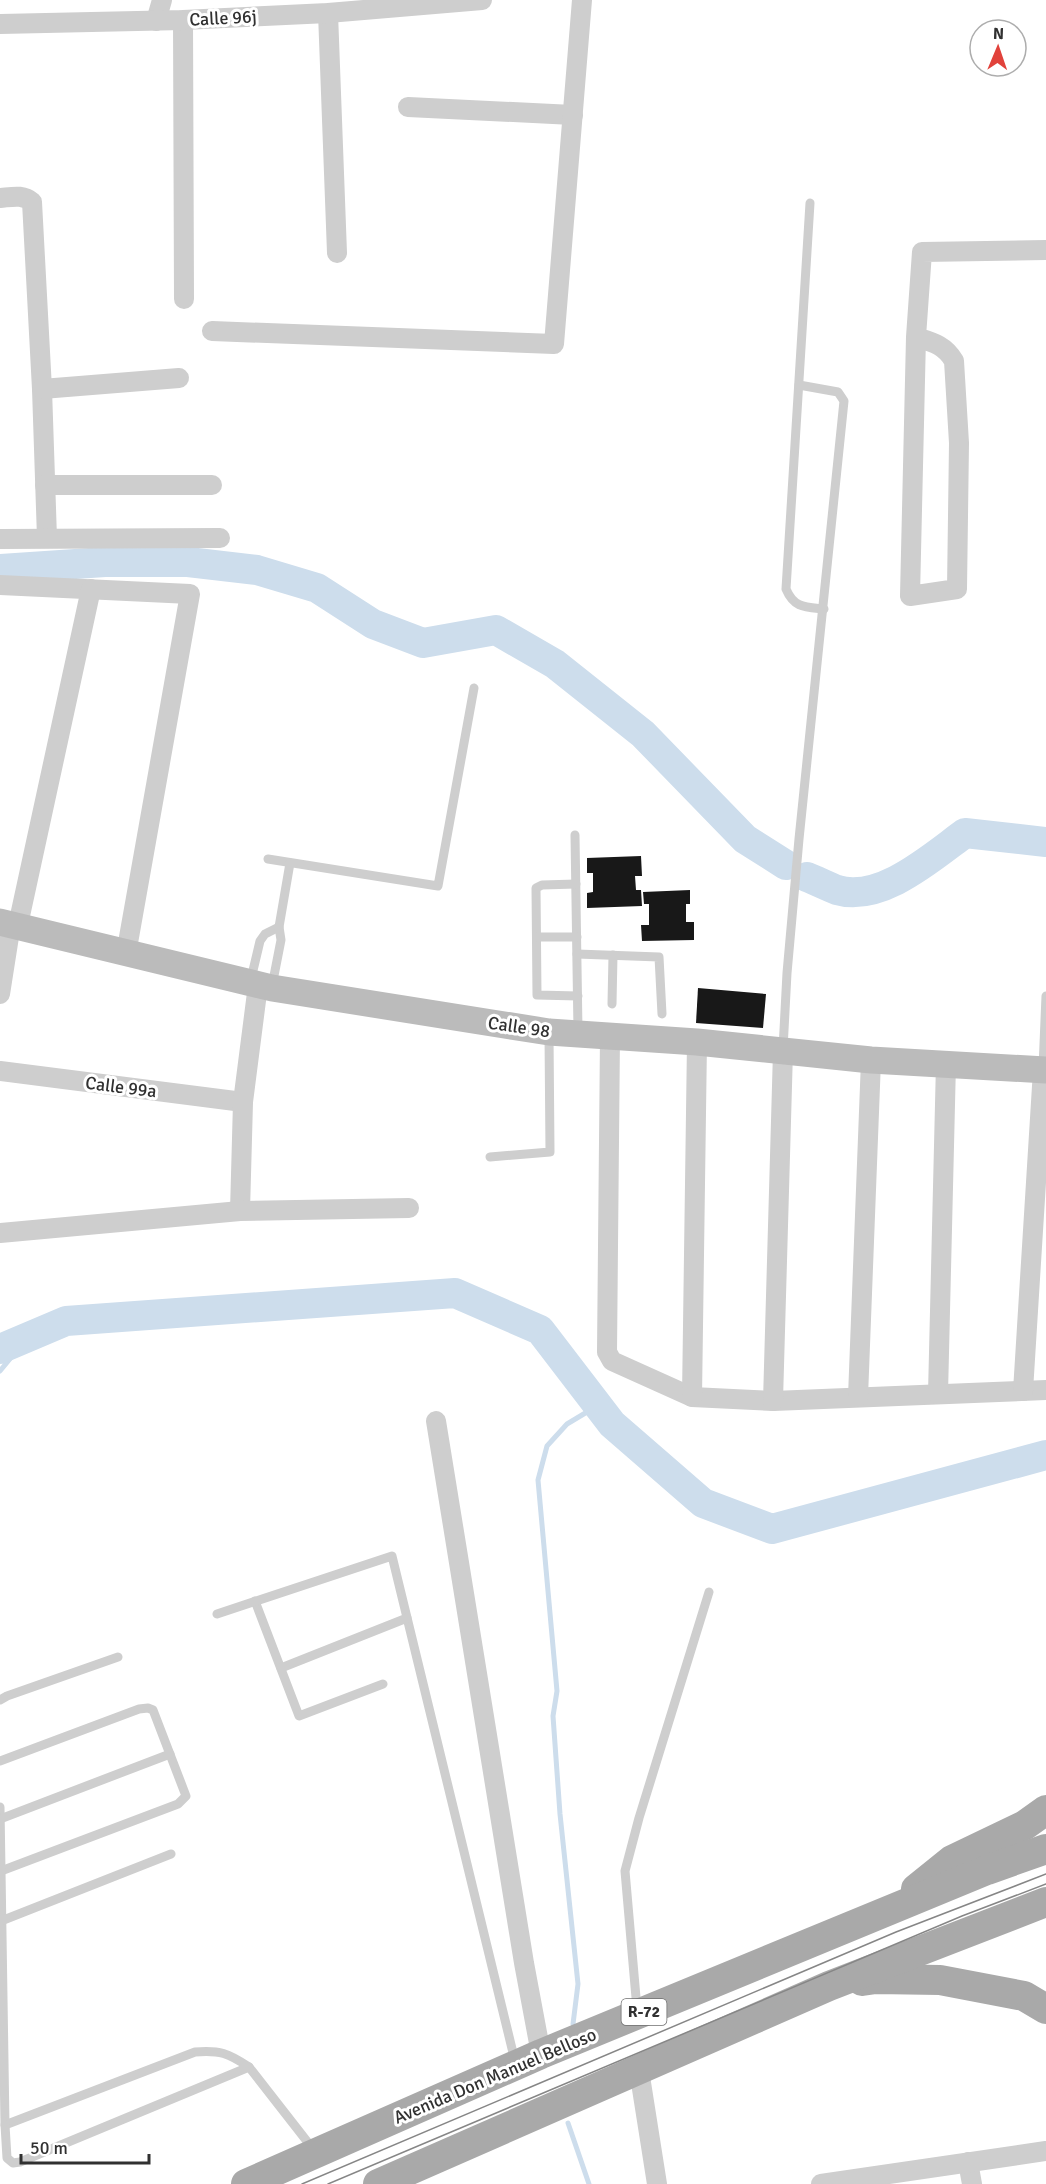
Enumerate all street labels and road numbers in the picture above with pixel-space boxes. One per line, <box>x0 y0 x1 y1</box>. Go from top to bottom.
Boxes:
street label: Calle 96j <box>189 5 257 31</box>
street label: Calle 98 <box>487 1012 551 1042</box>
street label: Calle 99a <box>84 1072 158 1102</box>
road number: R-72 <box>622 1999 666 2025</box>
street label: Avenida Don Manuel Belloso <box>390 2023 600 2129</box>

